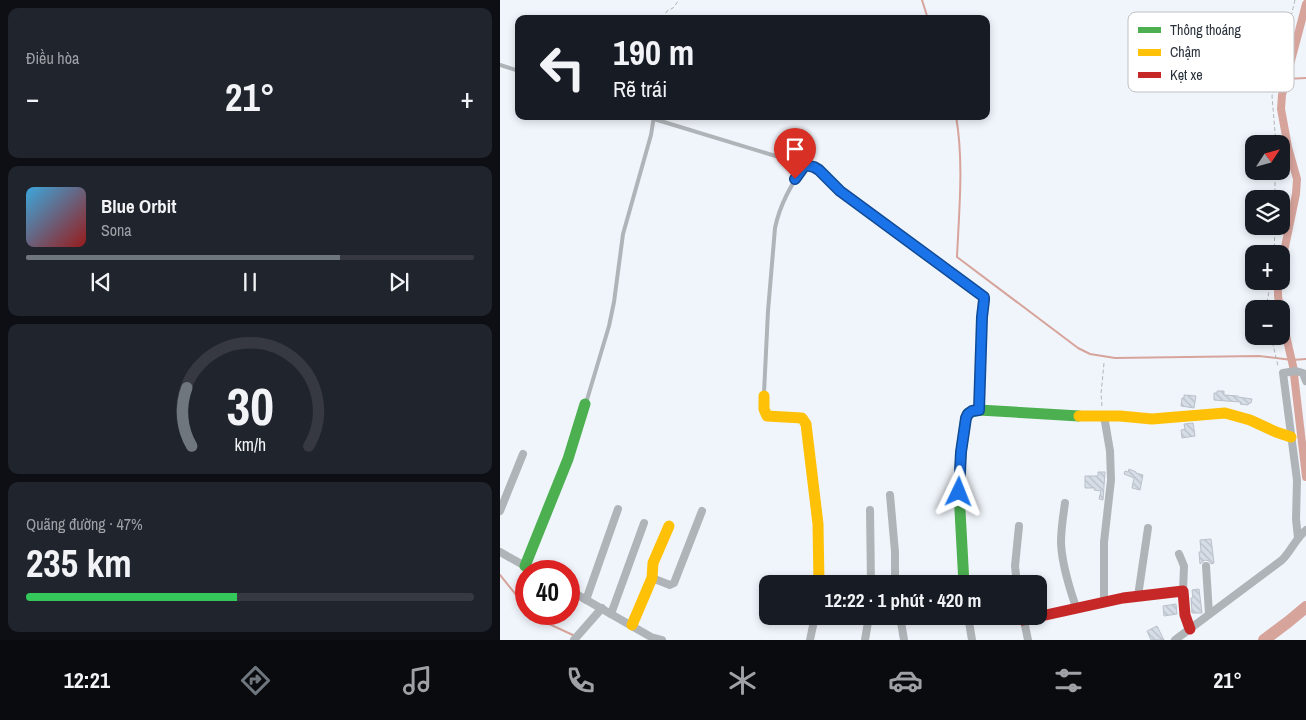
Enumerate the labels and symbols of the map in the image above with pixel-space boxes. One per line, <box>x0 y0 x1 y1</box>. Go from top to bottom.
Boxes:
legend <box>1128 12 1294 92</box>
text: Thông thoáng <box>1170 21 1241 39</box>
text: Chậm <box>1170 43 1201 61</box>
text: Kẹt xe <box>1170 66 1203 84</box>
pin <box>774 128 816 179</box>
north arrow <box>1245 135 1290 180</box>
position arrow <box>932 465 984 517</box>
speed limit sign: 40 <box>515 560 580 625</box>

